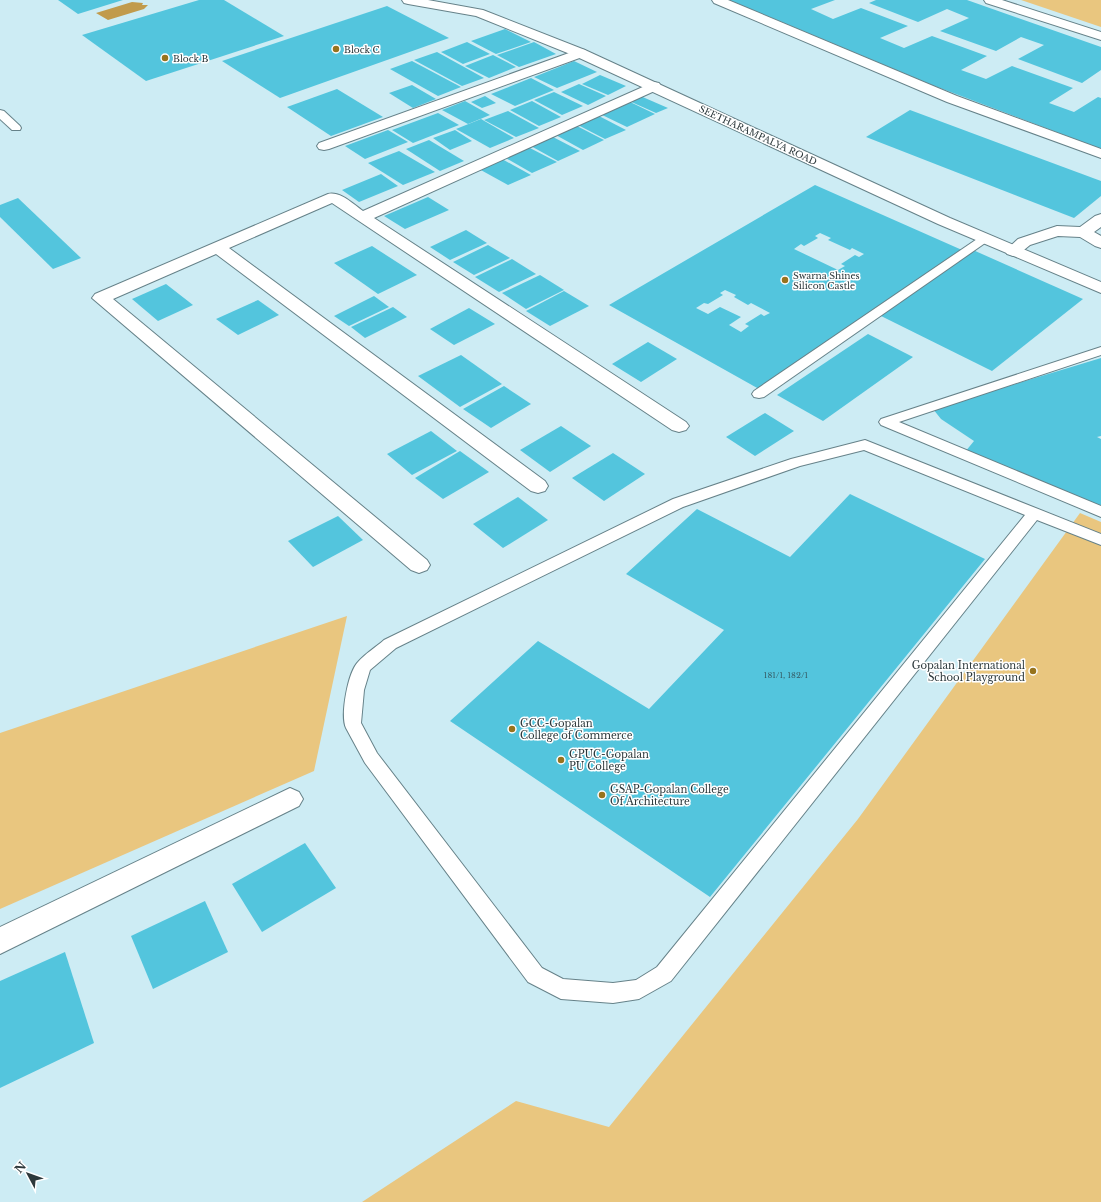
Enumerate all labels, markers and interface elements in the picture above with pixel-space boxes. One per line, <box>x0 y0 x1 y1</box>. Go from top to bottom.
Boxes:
marker: Block C <box>331 44 341 54</box>
place label: Block C <box>344 44 380 55</box>
marker: Block B <box>160 53 170 63</box>
place label: Block B <box>173 53 209 64</box>
street label: SEETHARAMPALYA ROAD <box>697 103 819 167</box>
place label: Swarna Shines Silicon Castle <box>793 270 860 291</box>
marker: Swarna Shines Silicon Castle <box>780 275 790 285</box>
place label: Gopalan International School Playground <box>912 659 1025 684</box>
marker: Gopalan International School Playground <box>1028 666 1038 676</box>
house number: 181/1, 182/1 <box>764 670 809 680</box>
place label: GCC-Gopalan College of Commerce <box>520 717 633 742</box>
marker: GCC-Gopalan College of Commerce <box>507 724 517 734</box>
place label: GPUC-Gopalan PU College <box>569 748 649 773</box>
marker: GPUC-Gopalan PU College <box>556 755 566 765</box>
place label: GSAP-Gopalan College Of Architecture <box>610 783 729 808</box>
marker: GSAP-Gopalan College Of Architecture <box>597 790 607 800</box>
north arrow <box>8 1154 48 1194</box>
text: N <box>12 1158 30 1176</box>

